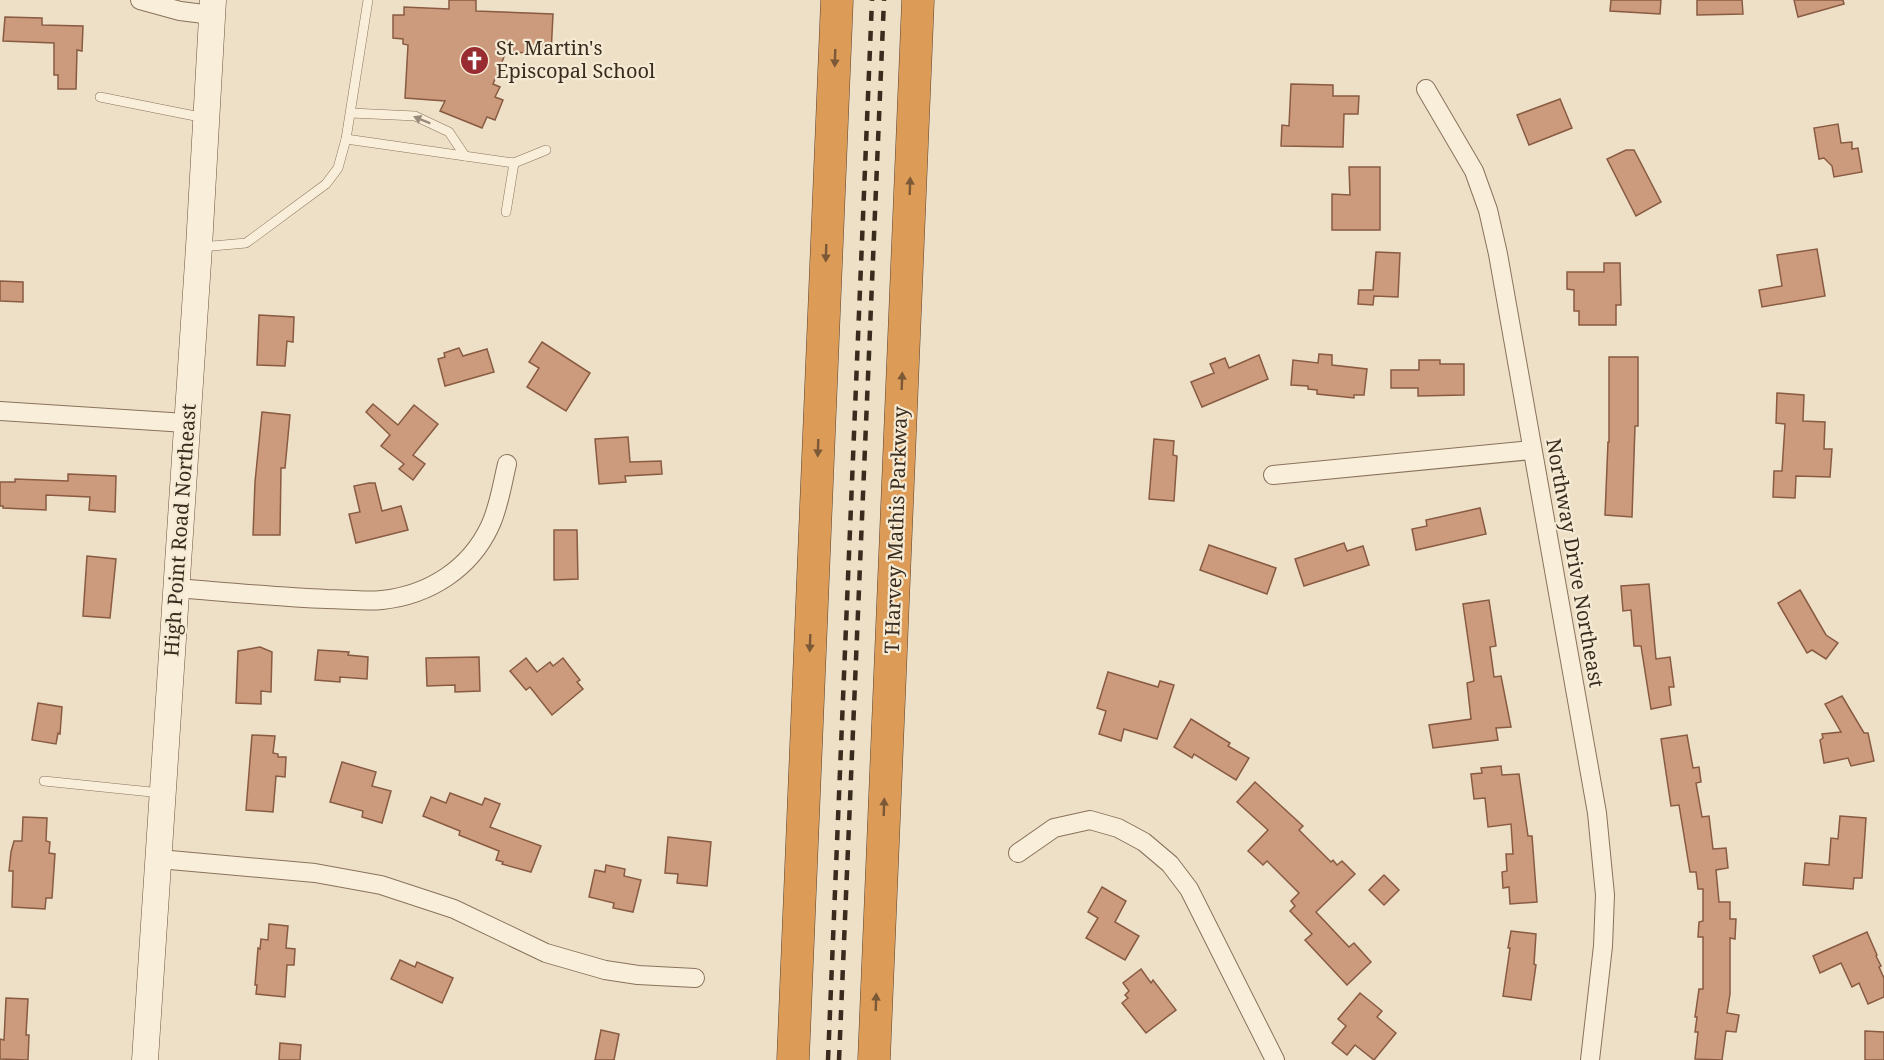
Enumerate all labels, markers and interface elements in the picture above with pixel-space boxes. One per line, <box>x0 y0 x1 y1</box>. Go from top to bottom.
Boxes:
place label: St. Martin's Episcopal School <box>496 34 655 84</box>
church icon: St. Martin's Episcopal School <box>459 44 491 76</box>
one-way arrow <box>830 49 839 68</box>
one-way arrow <box>413 115 431 124</box>
one-way arrow <box>906 177 915 196</box>
one-way arrow <box>822 244 831 263</box>
one-way arrow <box>898 372 907 391</box>
street label: High Point Road Northeast <box>157 403 202 657</box>
street label: T Harvey Mathis Parkway <box>878 405 913 654</box>
street label: Northway Drive Northeast <box>1540 436 1611 690</box>
one-way arrow <box>814 439 823 458</box>
one-way arrow <box>806 633 815 652</box>
one-way arrow <box>880 797 889 816</box>
one-way arrow <box>872 992 881 1011</box>

